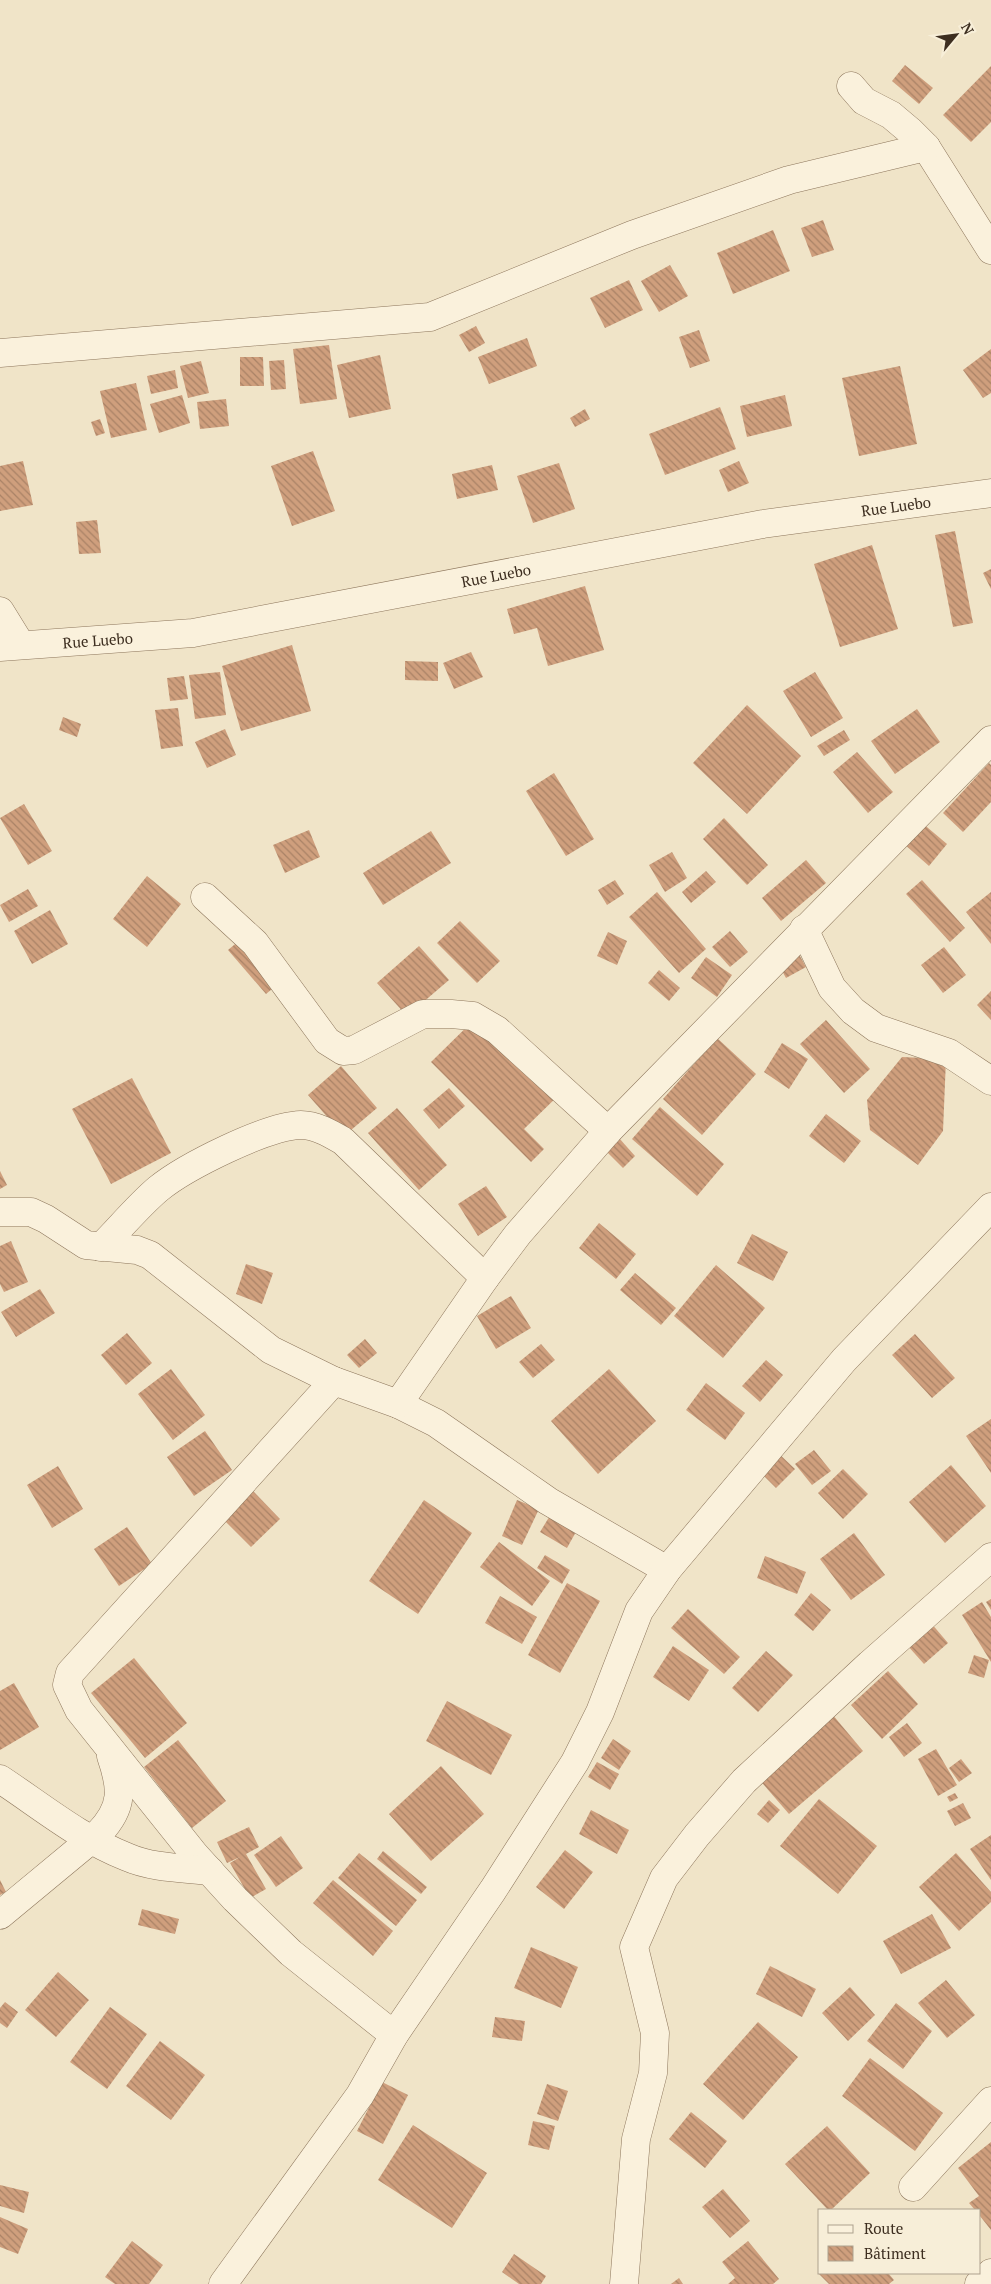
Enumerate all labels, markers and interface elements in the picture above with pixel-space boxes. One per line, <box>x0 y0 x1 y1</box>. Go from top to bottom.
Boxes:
north arrow <box>931 10 981 60</box>
text: N <box>957 19 979 38</box>
street label: Rue Luebo <box>860 491 932 521</box>
street label: Rue Luebo <box>460 559 532 591</box>
street label: Rue Luebo <box>62 627 134 652</box>
legend <box>818 2209 981 2274</box>
text: Route <box>864 2218 903 2238</box>
text: Bâtiment <box>864 2243 926 2263</box>

